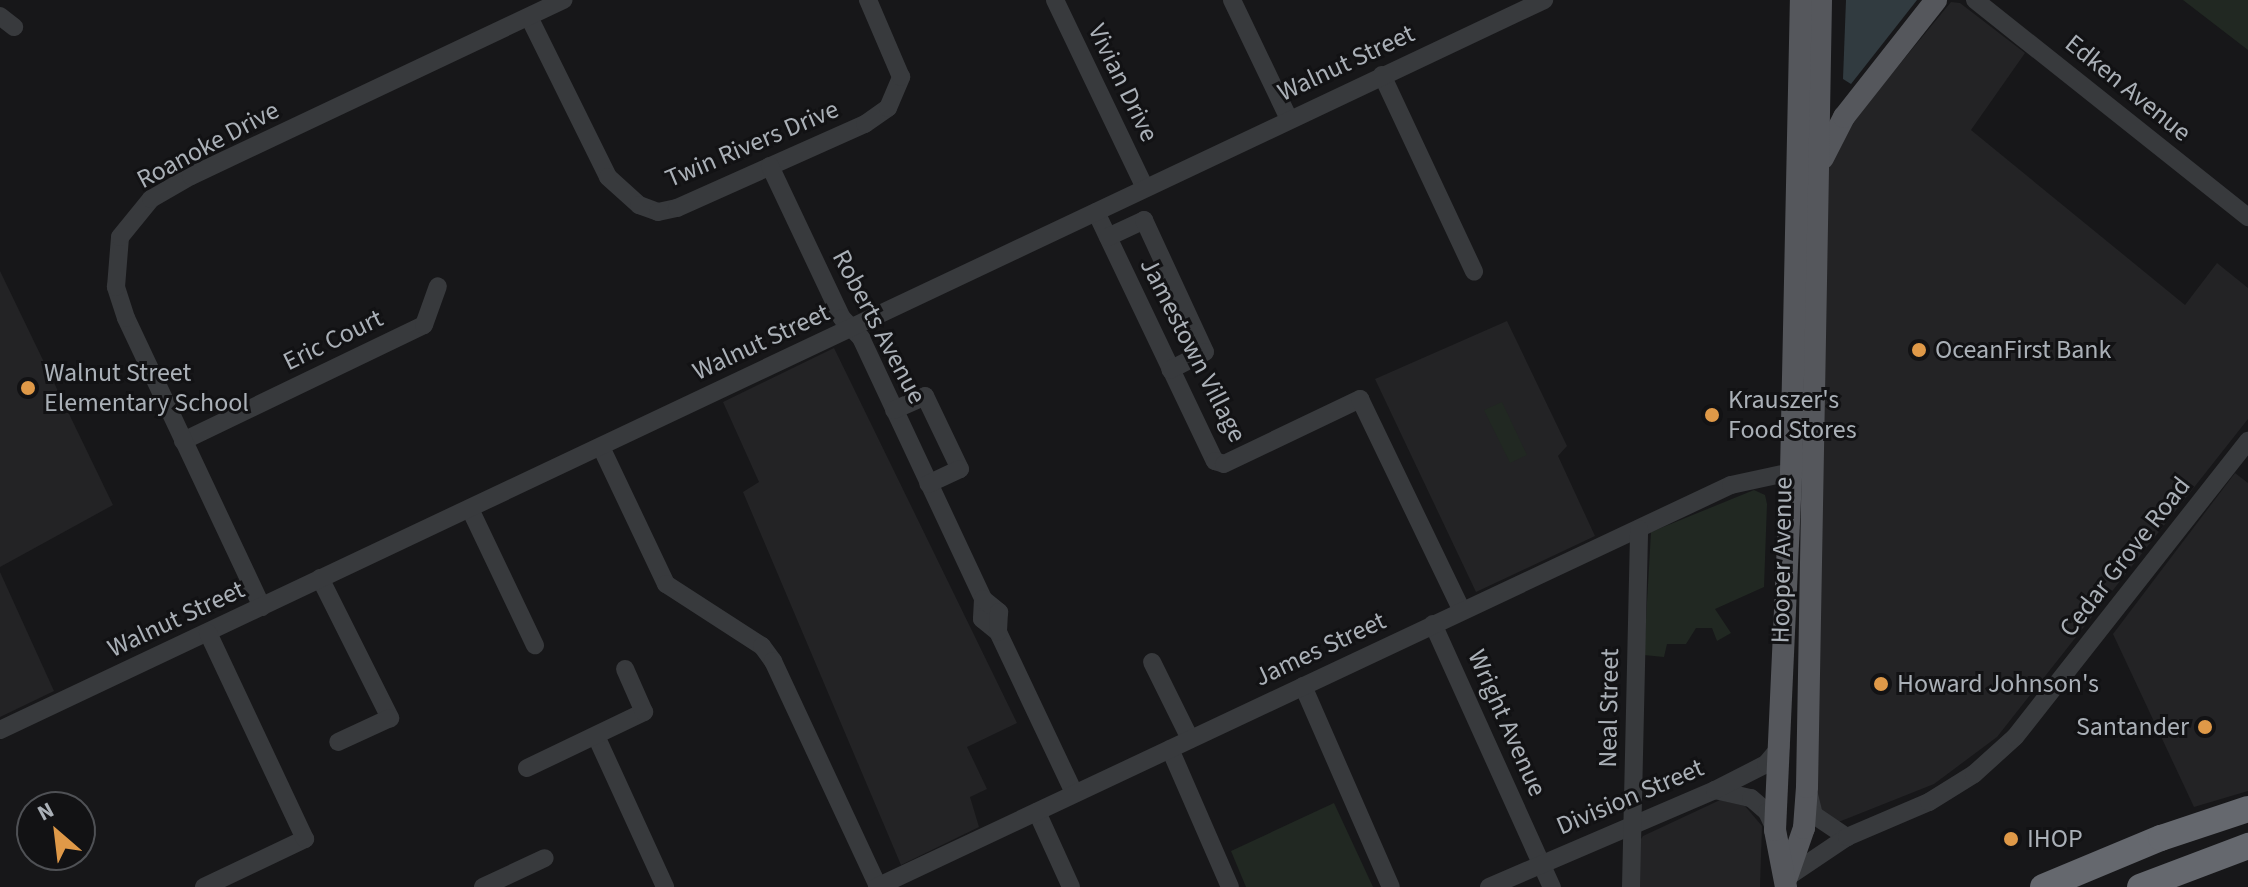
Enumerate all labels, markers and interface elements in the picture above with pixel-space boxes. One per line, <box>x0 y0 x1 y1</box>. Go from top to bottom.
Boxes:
street label: Walnut Street <box>1273 18 1419 108</box>
street label: Vivian Drive <box>1081 19 1165 147</box>
street label: Edken Avenue <box>2059 28 2197 148</box>
street label: Twin Rivers Drive <box>661 93 843 195</box>
street label: Roanoke Drive <box>132 94 284 196</box>
street label: Roberts Avenue <box>825 245 933 409</box>
street label: Jamestown Village <box>1133 253 1253 447</box>
street label: Walnut Street <box>688 297 834 387</box>
street label: Eric Court <box>278 303 388 377</box>
place label: OceanFirst Bank <box>1935 334 2111 366</box>
marker: OceanFirst Bank <box>1910 341 1928 359</box>
place label: Walnut Street Elementary School <box>44 357 249 418</box>
marker: Walnut Street Elementary School <box>19 379 37 397</box>
place label: Krauszer's Food Stores <box>1728 384 1857 446</box>
marker: Krauszer's Food Stores <box>1703 406 1721 424</box>
street label: Cedar Grove Road <box>2053 471 2197 643</box>
street label: Hooper Avenue <box>1765 476 1799 644</box>
street label: Walnut Street <box>103 574 249 664</box>
street label: James Street <box>1249 605 1391 693</box>
street label: Wright Avenue <box>1461 645 1553 801</box>
street label: Neal Street <box>1592 648 1626 768</box>
place label: Howard Johnson's <box>1897 668 2099 700</box>
marker: Howard Johnson's <box>1872 675 1890 693</box>
place label: Santander <box>2076 711 2189 743</box>
marker: Santander <box>2196 718 2214 736</box>
street label: Division Street <box>1552 752 1708 842</box>
north arrow <box>16 791 96 871</box>
text: N <box>32 794 60 829</box>
place label: IHOP <box>2027 823 2083 855</box>
marker: IHOP <box>2002 830 2020 848</box>

